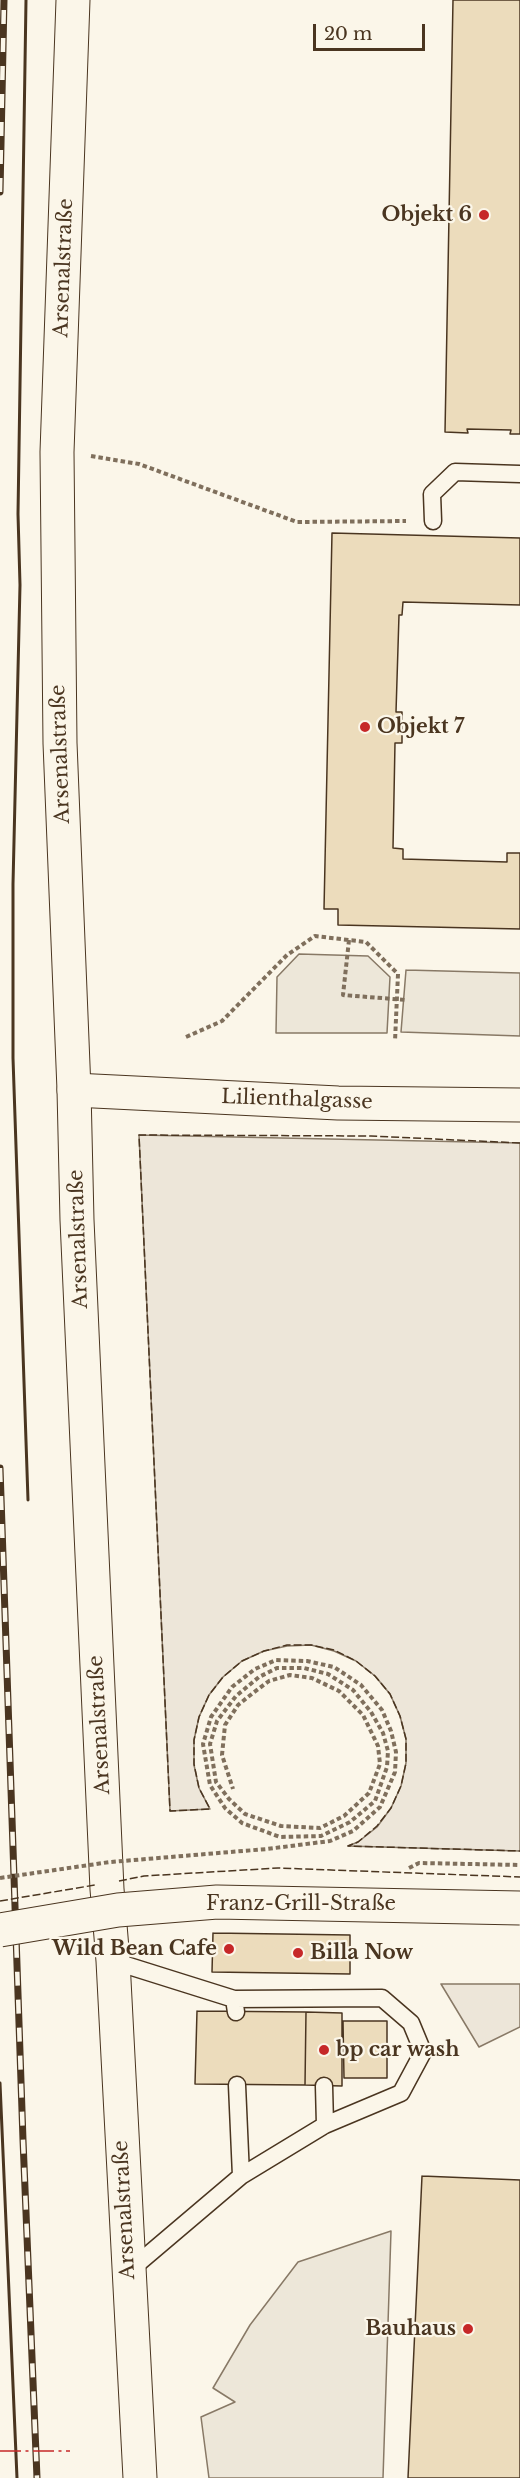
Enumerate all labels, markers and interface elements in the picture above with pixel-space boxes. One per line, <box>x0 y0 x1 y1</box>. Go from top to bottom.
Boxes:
scale bar <box>316 12 428 50</box>
text: 20 m <box>324 23 372 45</box>
street label: Arsenalstraße <box>50 198 78 338</box>
place label: Objekt 6 <box>382 203 472 227</box>
marker: Objekt 6 <box>477 208 491 222</box>
street label: Arsenalstraße <box>47 684 75 824</box>
place label: Objekt 7 <box>377 715 464 739</box>
marker: Objekt 7 <box>358 720 372 734</box>
street label: Lilienthalgasse <box>221 1085 373 1115</box>
street label: Arsenalstraße <box>65 1169 93 1309</box>
street label: Arsenalstraße <box>84 1655 116 1795</box>
street label: Franz-Grill-Straße <box>206 1892 396 1916</box>
place label: Wild Bean Cafe <box>52 1937 217 1961</box>
place label: Billa Now <box>310 1941 413 1965</box>
marker: Wild Bean Cafe <box>222 1942 236 1956</box>
marker: Billa Now <box>291 1946 305 1960</box>
place label: bp car wash <box>336 2038 459 2062</box>
marker: bp car wash <box>317 2043 331 2057</box>
street label: Arsenalstraße <box>109 2140 141 2280</box>
place label: Bauhaus <box>365 2317 456 2341</box>
marker: Bauhaus <box>461 2322 475 2336</box>

